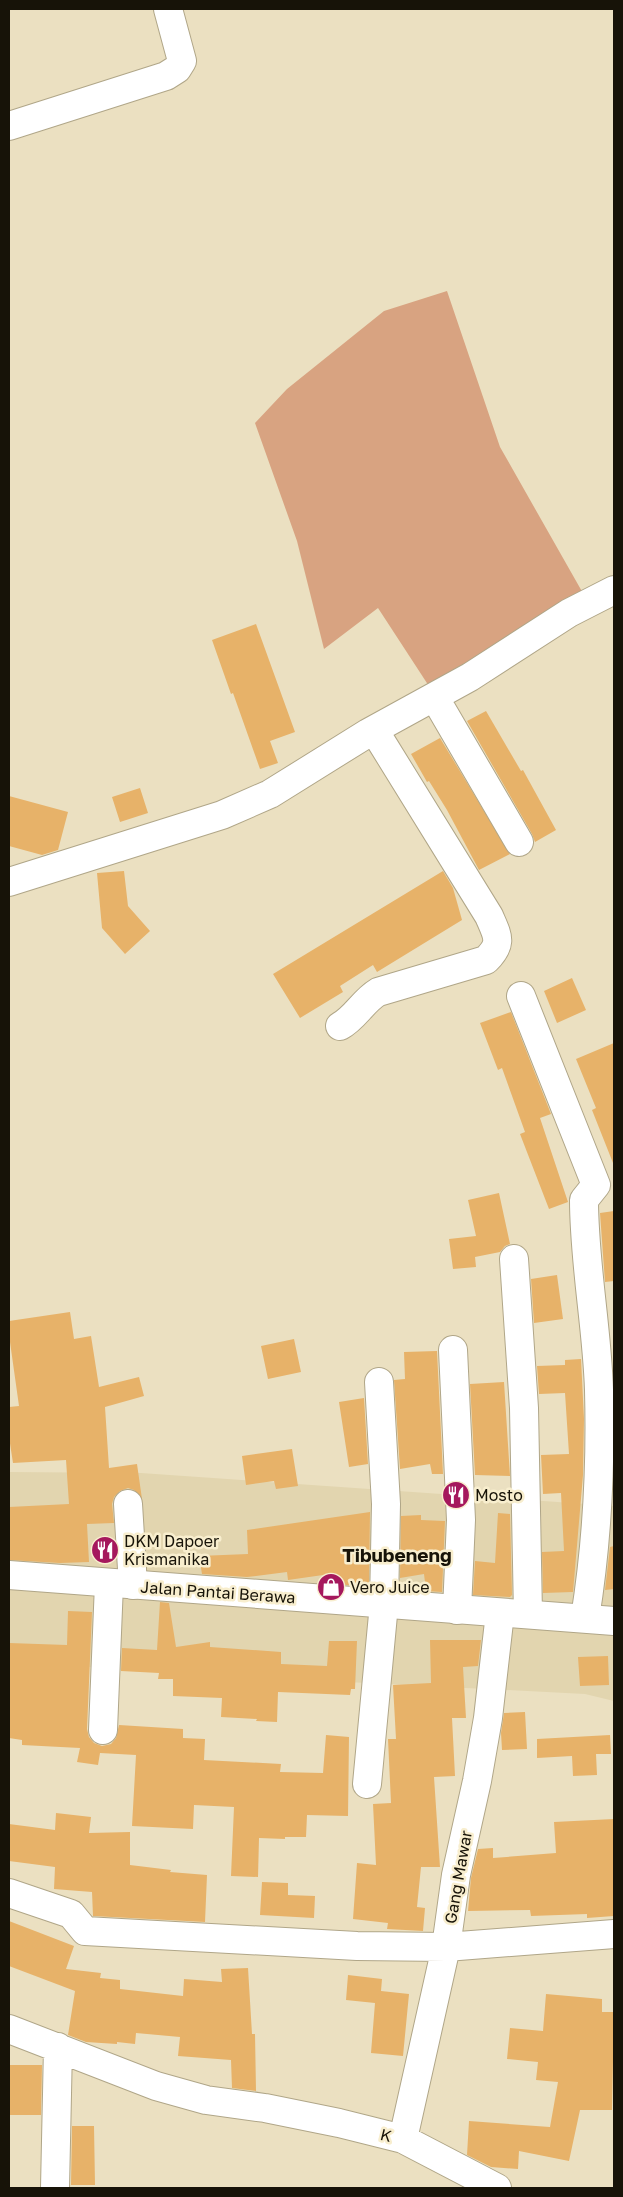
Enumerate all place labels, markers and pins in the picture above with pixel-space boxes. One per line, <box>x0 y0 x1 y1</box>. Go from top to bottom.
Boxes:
restaurant icon: Mosto <box>441 1480 471 1510</box>
place label: Mosto <box>475 1485 523 1505</box>
place label: DKM Dapoer Krismanika <box>124 1531 219 1569</box>
restaurant icon: DKM Dapoer Krismanika <box>90 1535 120 1565</box>
shop icon: Vero Juice <box>316 1572 346 1602</box>
place label: Vero Juice <box>350 1577 430 1597</box>

